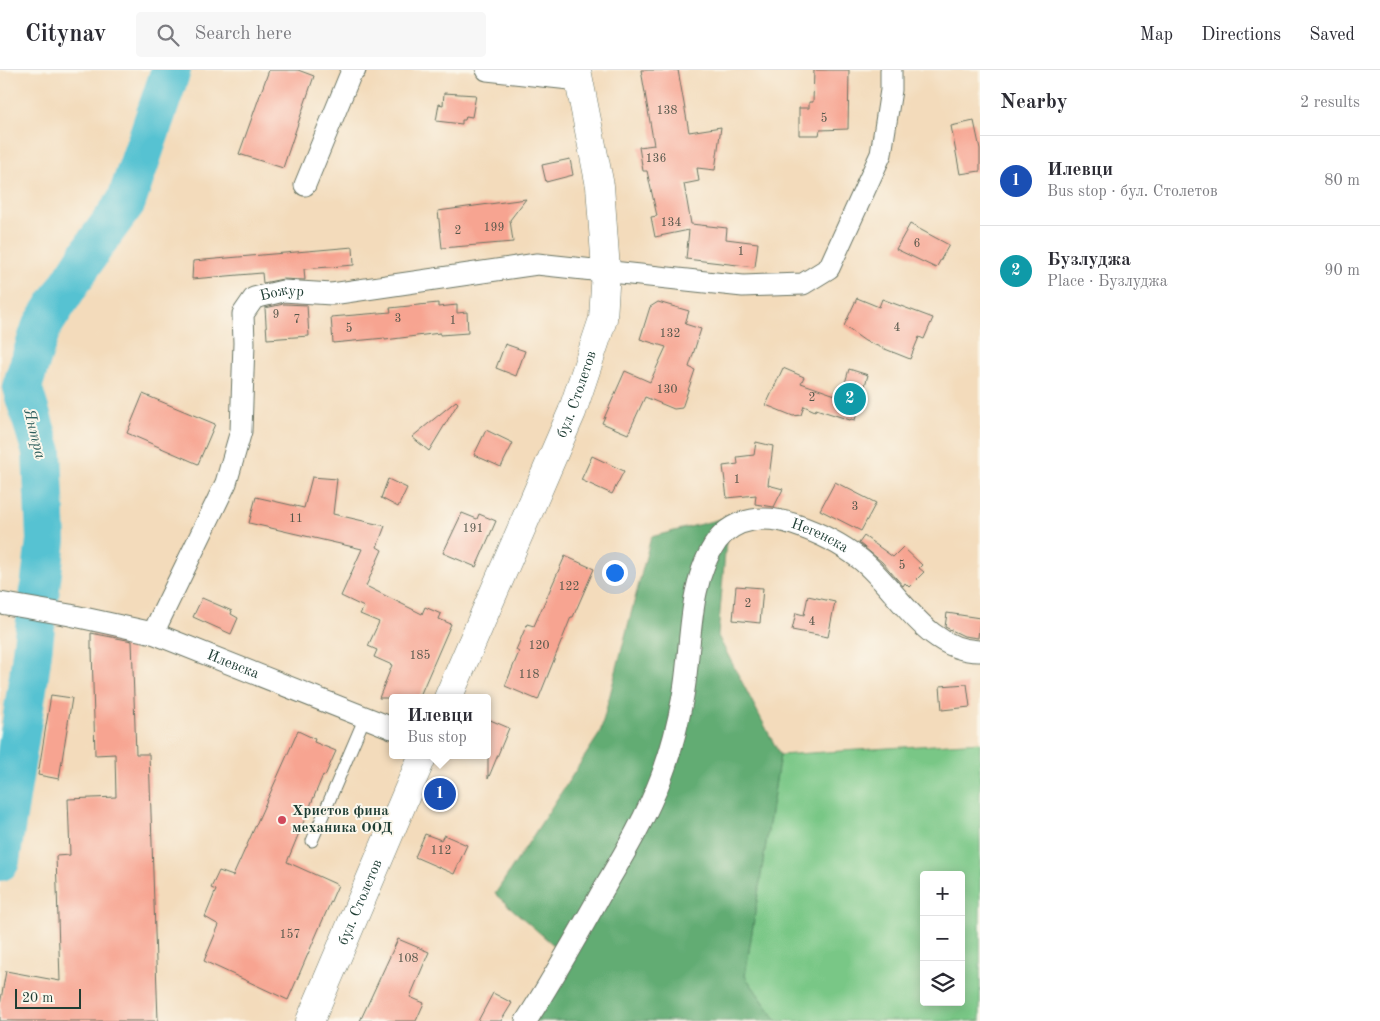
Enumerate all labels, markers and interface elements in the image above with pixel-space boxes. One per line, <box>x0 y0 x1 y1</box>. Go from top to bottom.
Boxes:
search box <box>136 12 486 57</box>
icon: search <box>154 21 182 49</box>
text: Citynav <box>25 23 106 47</box>
text: Search here <box>194 25 292 44</box>
text: Map <box>1140 26 1173 44</box>
text: Directions <box>1201 26 1281 44</box>
text: Saved <box>1309 26 1355 44</box>
text: Nearby <box>1000 92 1068 113</box>
text: 2 results <box>1300 95 1360 111</box>
house number: 138 <box>657 105 677 117</box>
house number: 5 <box>821 112 828 125</box>
house number: 136 <box>646 153 666 165</box>
text: Илевци <box>1047 161 1113 180</box>
text: 1 <box>1011 173 1021 189</box>
text: 80 m <box>1324 173 1360 189</box>
text: Bus stop · бул. Столетов <box>1047 184 1218 200</box>
house number: 134 <box>661 217 681 229</box>
house number: 199 <box>484 222 504 234</box>
house number: 2 <box>455 225 461 237</box>
house number: 6 <box>914 238 921 250</box>
house number: 1 <box>738 246 744 258</box>
text: Бузлуджа <box>1047 251 1131 270</box>
text: 2 <box>1011 263 1021 279</box>
text: 90 m <box>1324 263 1360 279</box>
text: Place · Бузлуджа <box>1047 274 1168 290</box>
street label: Божур <box>258 282 305 304</box>
house number: 9 <box>273 309 279 321</box>
house number: 3 <box>395 313 401 325</box>
house number: 7 <box>294 314 300 326</box>
house number: 1 <box>450 315 456 327</box>
house number: 5 <box>346 322 353 335</box>
house number: 4 <box>894 322 901 334</box>
house number: 132 <box>660 328 680 340</box>
street label: бул. Столетов <box>554 349 599 440</box>
pin: 2 <box>834 380 866 418</box>
house number: 130 <box>657 384 677 396</box>
house number: 2 <box>809 392 815 404</box>
water label: Янтра <box>20 407 48 461</box>
house number: 1 <box>734 474 740 486</box>
house number: 3 <box>852 501 858 513</box>
house number: 11 <box>289 513 303 525</box>
street label: Негенска <box>789 516 851 556</box>
house number: 191 <box>463 523 483 535</box>
house number: 5 <box>899 559 906 572</box>
your location <box>602 560 628 586</box>
house number: 122 <box>559 581 579 593</box>
house number: 2 <box>745 598 751 610</box>
house number: 4 <box>809 616 816 628</box>
house number: 120 <box>529 640 549 652</box>
street label: Илевска <box>205 648 262 682</box>
house number: 185 <box>410 649 430 662</box>
house number: 118 <box>519 669 539 681</box>
popup <box>389 694 491 759</box>
text: Илевци <box>407 707 473 726</box>
text: Bus stop <box>407 730 467 746</box>
pin: 1 <box>424 775 456 813</box>
place label: Христов фина механика ООД <box>292 804 392 836</box>
marker: Христов фина механика ООД <box>276 814 288 826</box>
house number: 112 <box>431 845 451 857</box>
street label: бул. Столетов <box>336 857 385 947</box>
map controls <box>920 871 965 1006</box>
button: + <box>920 871 965 916</box>
button: − <box>920 916 965 961</box>
house number: 157 <box>280 928 300 941</box>
house number: 108 <box>398 953 418 965</box>
button: layers <box>920 961 965 1006</box>
scale bar <box>15 986 81 1009</box>
text: 20 m <box>22 991 53 1005</box>

